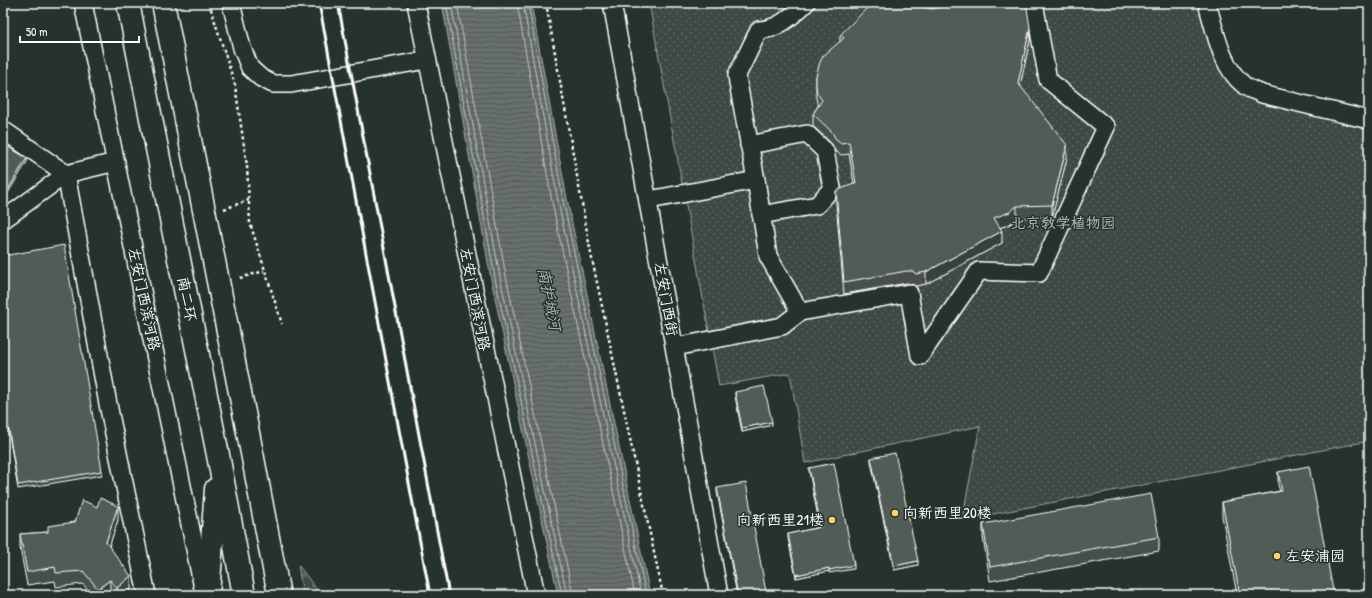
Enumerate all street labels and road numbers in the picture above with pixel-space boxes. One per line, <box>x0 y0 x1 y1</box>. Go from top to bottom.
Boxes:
street label: 左安门西滨河路 <box>123 245 166 352</box>
street label: 左安门西滨河路 <box>455 245 496 352</box>
street label: 左安门西街 <box>650 260 683 338</box>
street label: 南二环 <box>173 275 202 323</box>

